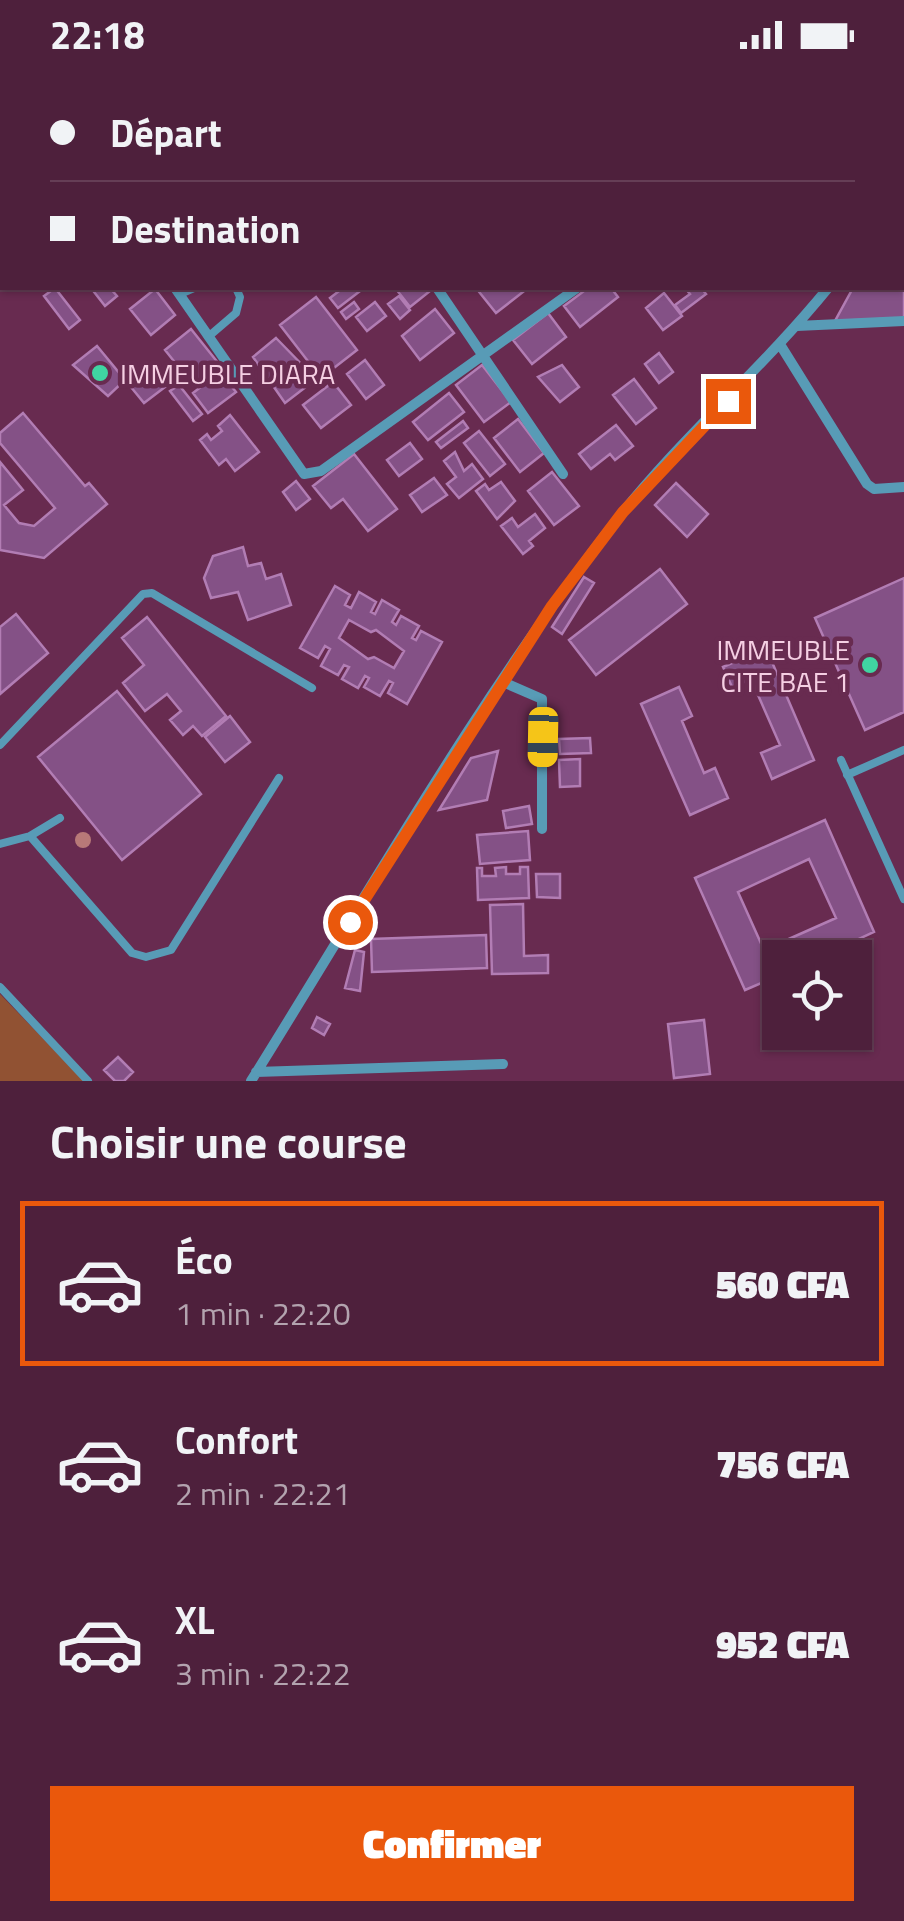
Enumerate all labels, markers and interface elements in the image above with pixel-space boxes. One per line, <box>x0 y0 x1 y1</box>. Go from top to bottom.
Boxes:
text: 22:18 <box>50 6 145 64</box>
text: Départ <box>110 104 222 162</box>
text: Destination <box>110 200 301 258</box>
place label: IMMEUBLE DIARA <box>120 352 335 395</box>
marker: IMMEUBLE DIARA <box>89 362 111 384</box>
route end <box>706 379 751 424</box>
place label: IMMEUBLE CITE BAE 1 <box>716 628 850 703</box>
marker: IMMEUBLE CITE BAE 1 <box>859 654 881 676</box>
car <box>527 707 559 767</box>
route start <box>328 900 373 945</box>
map controls <box>762 940 872 1050</box>
button: locate <box>762 940 872 1050</box>
text: Choisir une course <box>50 1107 407 1175</box>
text: Éco <box>175 1231 233 1289</box>
icon: car <box>55 1239 145 1329</box>
text: 560 CFA <box>716 1255 849 1313</box>
text: 1 min · 22:20 <box>175 1289 351 1337</box>
text: Confort <box>175 1411 298 1469</box>
icon: car <box>55 1419 145 1509</box>
text: 756 CFA <box>716 1435 849 1493</box>
text: 2 min · 22:21 <box>175 1469 351 1517</box>
text: XL <box>175 1591 215 1649</box>
icon: car <box>55 1599 145 1689</box>
text: 952 CFA <box>716 1615 849 1673</box>
text: 3 min · 22:22 <box>175 1649 351 1697</box>
button: Confirmer <box>50 1786 854 1901</box>

